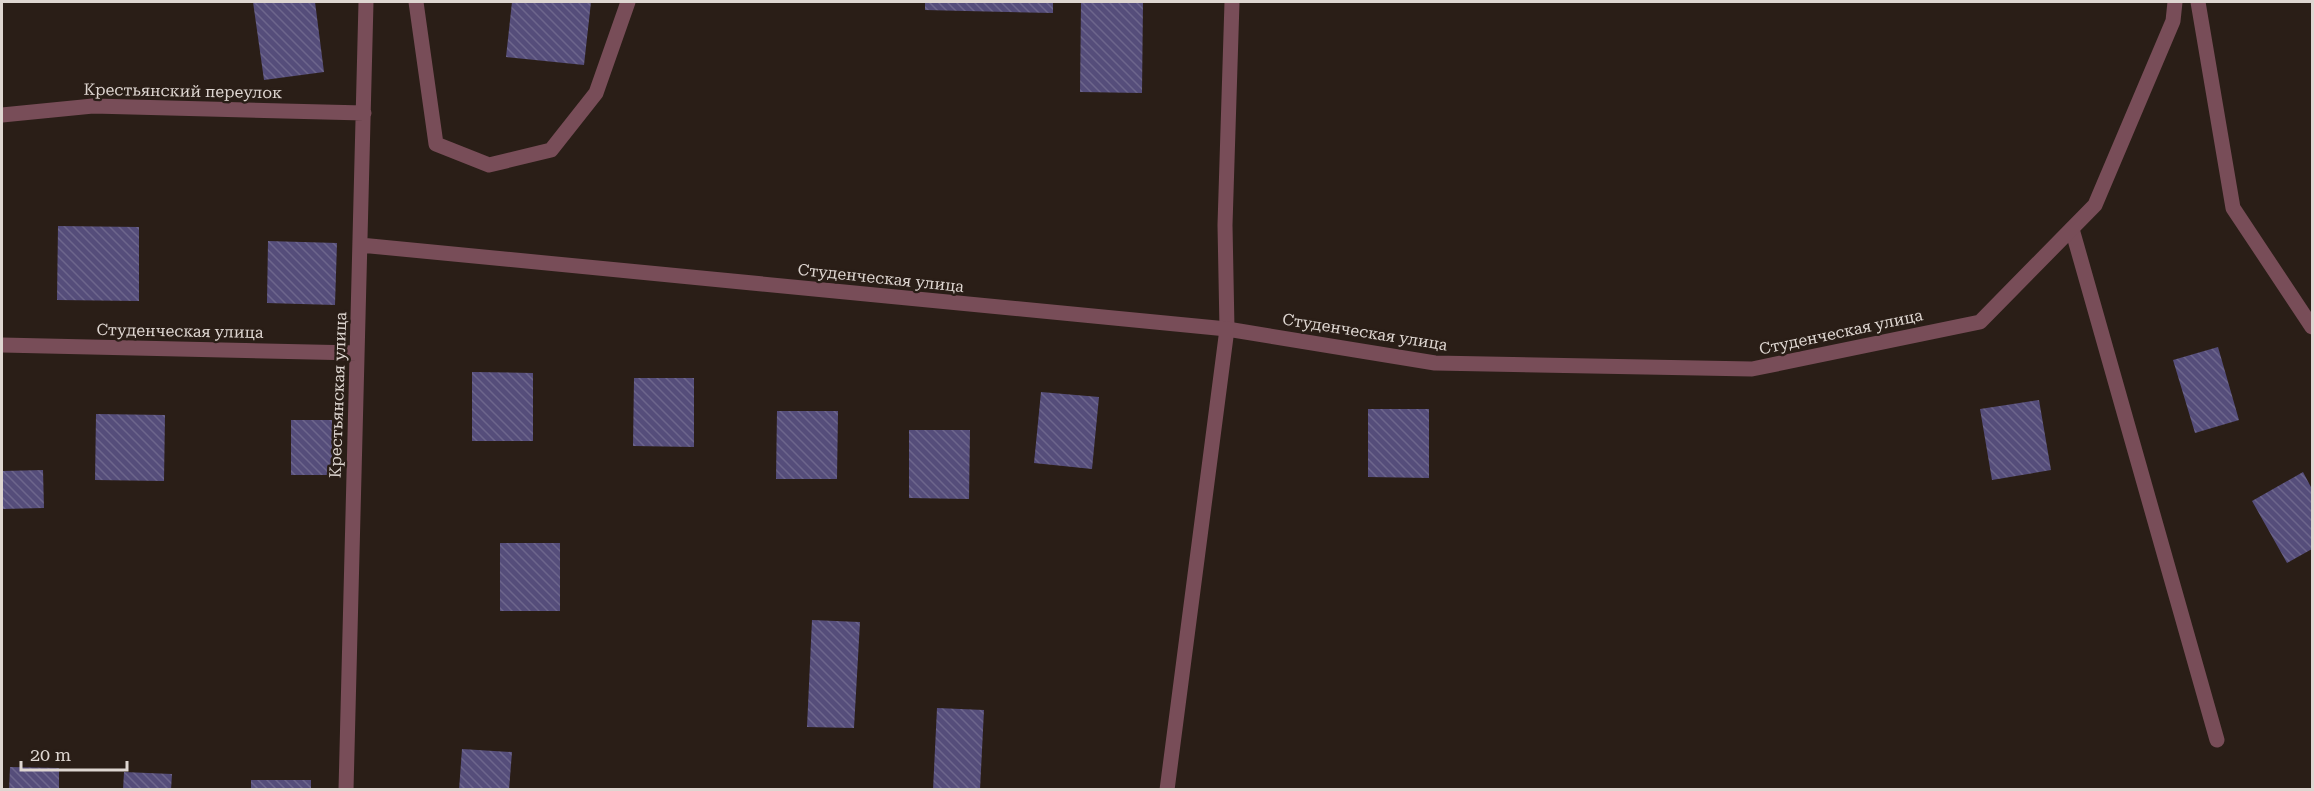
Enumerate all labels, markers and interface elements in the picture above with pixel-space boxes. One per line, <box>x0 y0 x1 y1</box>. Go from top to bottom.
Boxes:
street label: Крестьянский переулок <box>83 80 283 102</box>
street label: Студенческая улица <box>797 260 965 296</box>
street label: Студенческая улица <box>1757 305 1925 359</box>
street label: Студенческая улица <box>1281 310 1449 355</box>
street label: Крестьянская улица <box>326 311 350 478</box>
street label: Студенческая улица <box>96 320 264 342</box>
scale bar <box>21 734 128 772</box>
text: 20 m <box>30 744 71 765</box>

